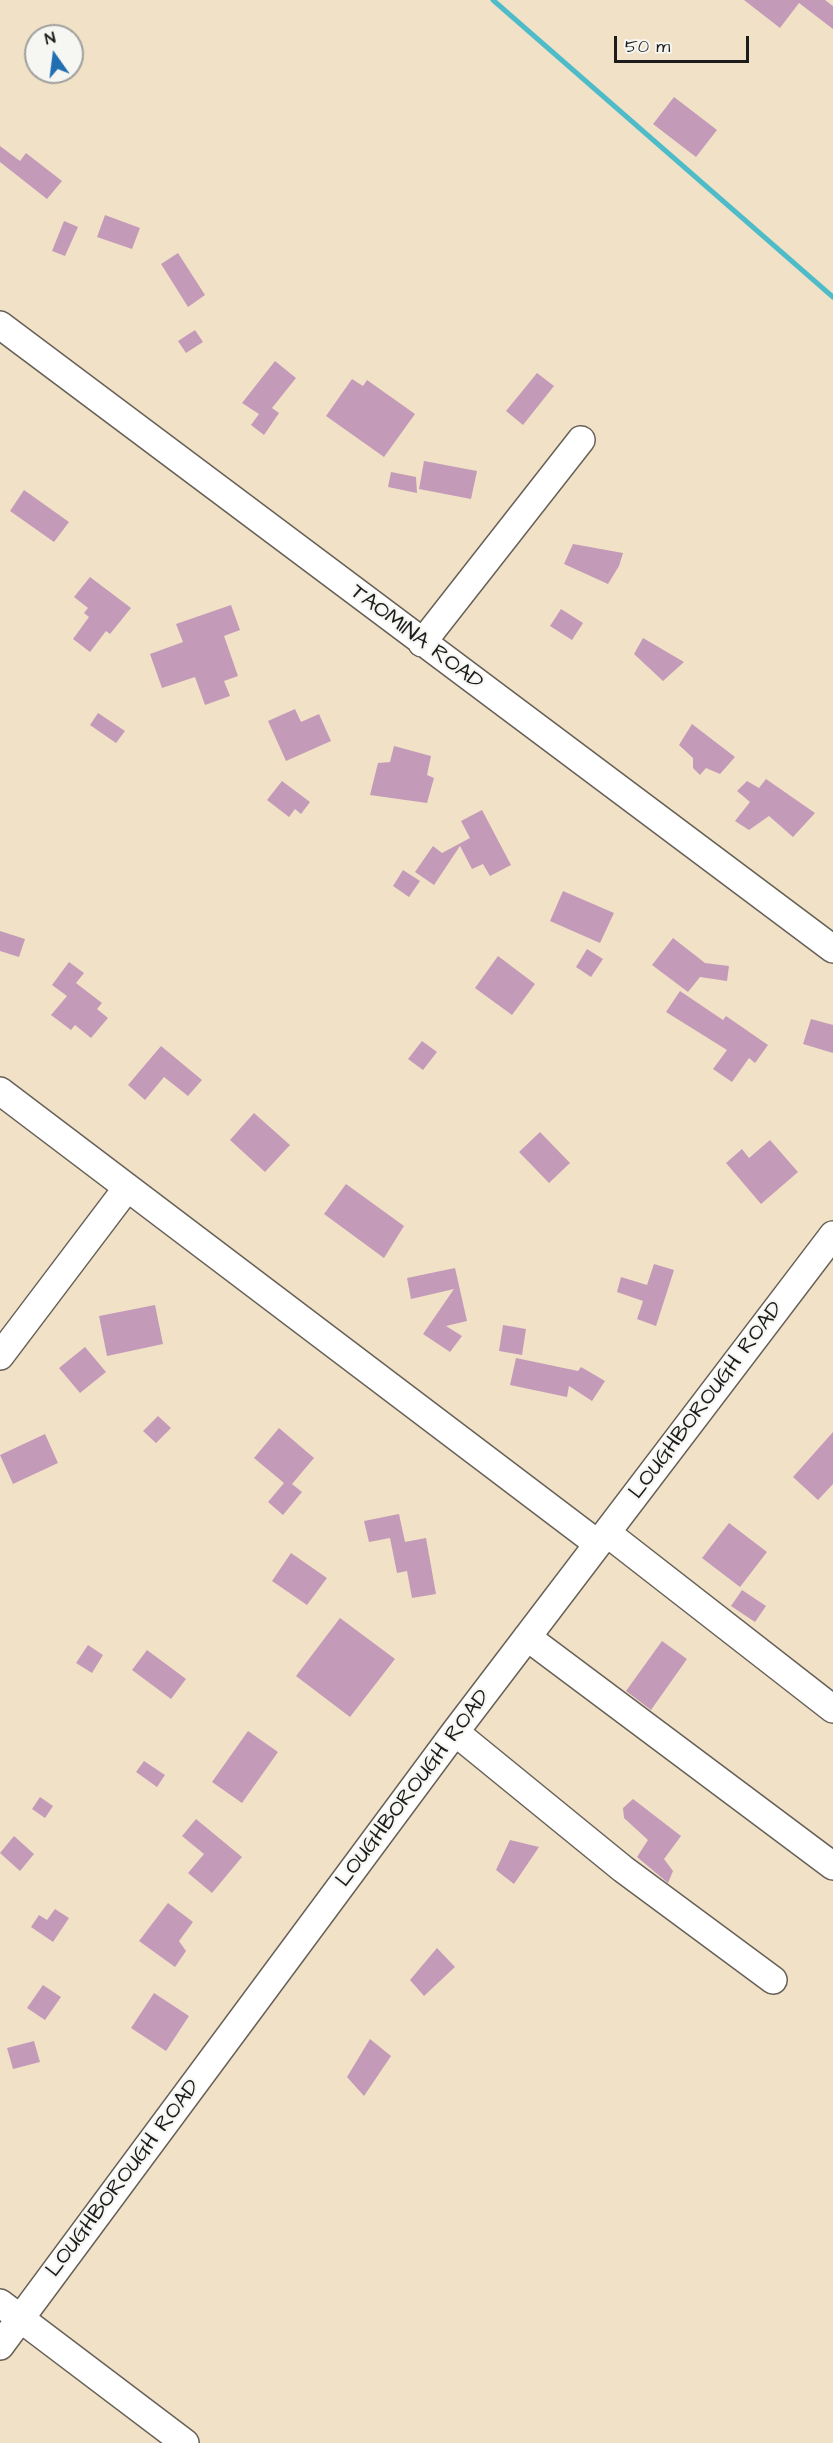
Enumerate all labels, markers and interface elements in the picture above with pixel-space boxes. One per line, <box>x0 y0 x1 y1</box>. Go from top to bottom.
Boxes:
north arrow <box>24 24 84 84</box>
scale bar <box>617 24 752 62</box>
text: N <box>43 27 58 50</box>
text: 50 m <box>625 34 670 59</box>
street label: TAOMINA ROAD <box>344 579 488 697</box>
street label: LOUGHBOROUGH ROAD <box>624 1297 790 1505</box>
street label: LOUGHBOROUGH ROAD <box>331 1685 497 1893</box>
street label: LOUGHBOROUGH ROAD <box>41 2075 207 2283</box>

